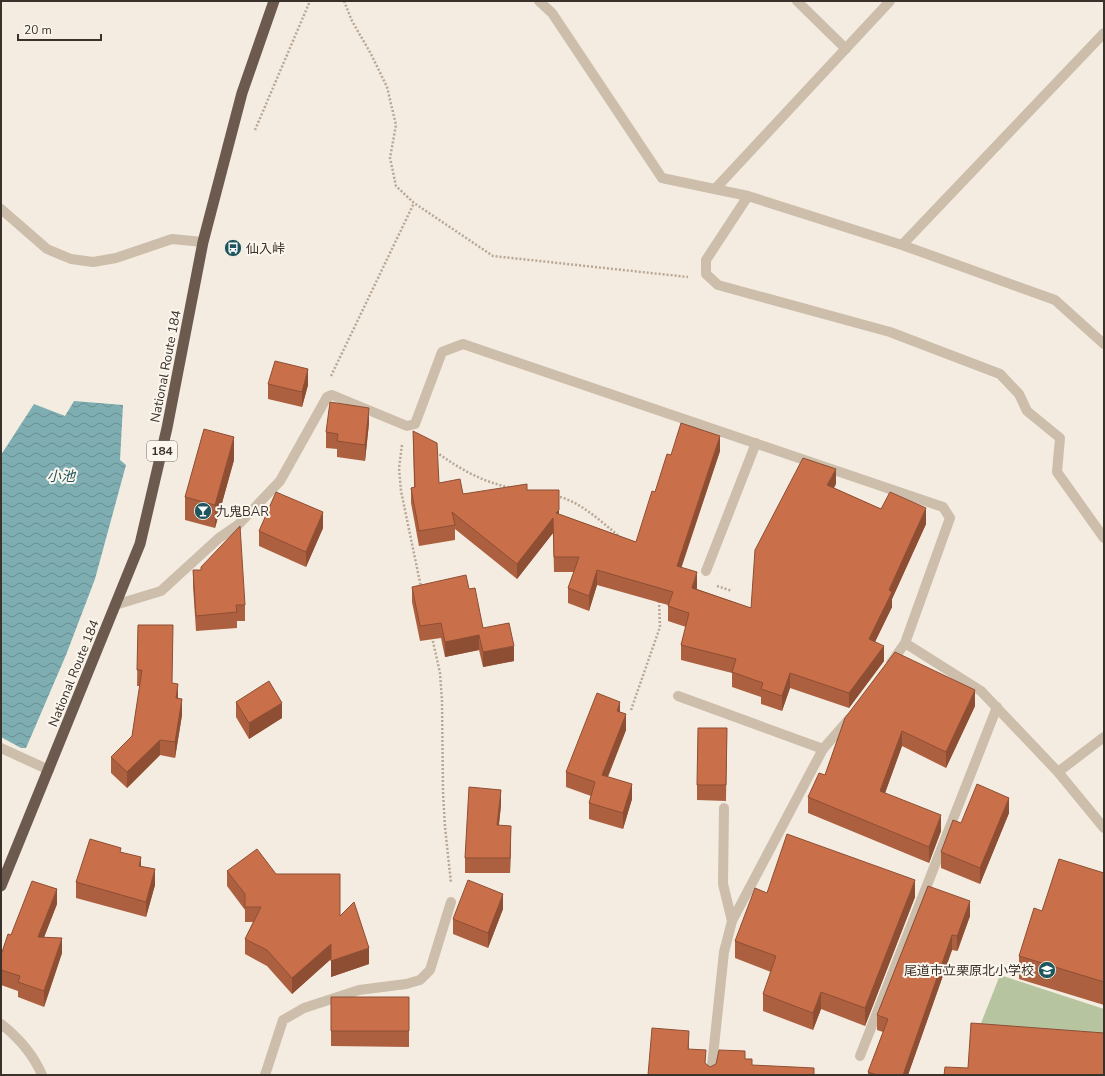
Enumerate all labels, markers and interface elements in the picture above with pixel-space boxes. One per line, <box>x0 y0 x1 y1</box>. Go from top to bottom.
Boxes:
scale bar <box>18 16 101 42</box>
text: 20 m <box>24 22 52 38</box>
bus stop icon: 仙入峠 <box>223 238 243 258</box>
place label: 仙入峠 <box>246 240 285 258</box>
street label: National Route 184 <box>146 308 186 424</box>
road number: 184 <box>147 441 177 461</box>
water label: 小池 <box>47 467 77 486</box>
bar icon: 九鬼BAR <box>193 501 213 521</box>
place label: 九鬼BAR <box>216 503 269 521</box>
street label: National Route 184 <box>44 617 104 730</box>
school or university icon: 尾道市立栗原北小学校 <box>1037 960 1057 980</box>
place label: 尾道市立栗原北小学校 <box>904 962 1034 980</box>

